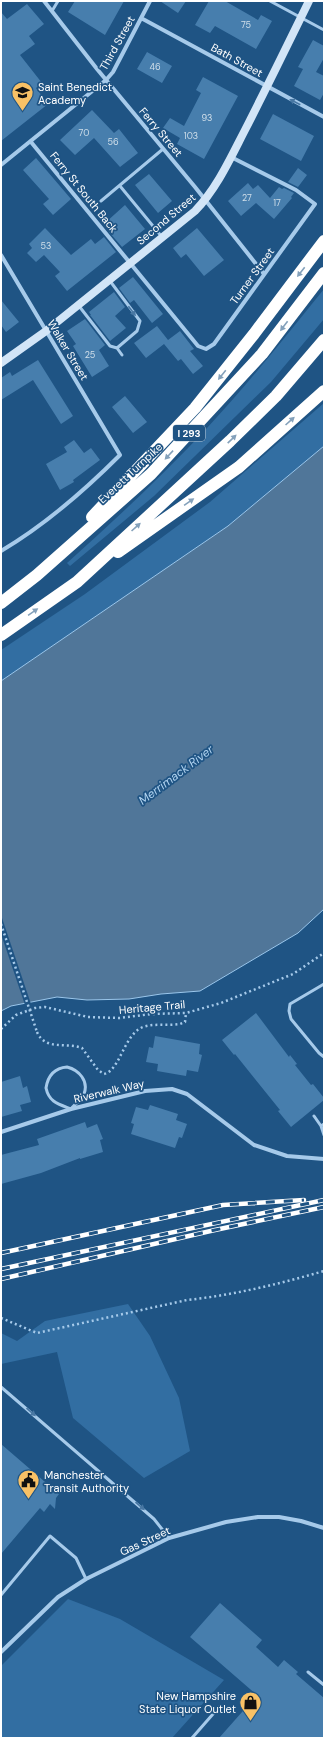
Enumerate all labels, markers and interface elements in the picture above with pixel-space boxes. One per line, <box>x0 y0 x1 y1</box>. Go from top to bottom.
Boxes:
street label: Third Street <box>96 13 138 73</box>
house number: 75 <box>241 19 251 31</box>
street label: Bath Street <box>209 40 265 80</box>
house number: 46 <box>149 61 161 73</box>
school or university icon: Saint Benedict Academy <box>9 80 35 113</box>
place label: Saint Benedict Academy <box>38 80 112 107</box>
one-way arrow <box>290 99 301 106</box>
street label: Ferry Street <box>136 104 186 160</box>
house number: 93 <box>202 112 212 124</box>
house number: 70 <box>79 127 89 139</box>
house number: 103 <box>184 130 198 142</box>
house number: 56 <box>107 136 119 148</box>
street label: Ferry St South Back <box>47 149 121 236</box>
street label: Second Street <box>134 190 198 248</box>
house number: 27 <box>242 192 252 204</box>
house number: 17 <box>273 197 281 209</box>
house number: 53 <box>41 240 51 252</box>
street label: Turner Street <box>227 245 277 307</box>
one-way arrow <box>297 267 305 278</box>
one-way arrow <box>128 305 137 316</box>
street label: Walker Street <box>44 317 92 383</box>
one-way arrow <box>279 321 288 332</box>
house number: 25 <box>85 349 95 361</box>
one-way arrow <box>217 370 226 380</box>
one-way arrow <box>285 417 295 426</box>
road number: I 293 <box>173 425 205 441</box>
one-way arrow <box>227 434 237 444</box>
street label: Everett Turnpike <box>95 440 165 506</box>
one-way arrow <box>165 450 174 459</box>
one-way arrow <box>183 498 194 506</box>
one-way arrow <box>132 523 141 532</box>
one-way arrow <box>28 608 38 616</box>
water label: Merrimack River <box>135 741 217 808</box>
street label: Heritage Trail <box>118 997 186 1017</box>
street label: Riverwalk Way <box>72 1076 146 1106</box>
one-way arrow <box>25 1408 36 1417</box>
public building icon: Manchester Transit Authority <box>15 1468 41 1501</box>
place label: Manchester Transit Authority <box>44 1468 129 1495</box>
one-way arrow <box>134 1502 145 1511</box>
street label: Gas Street <box>118 1523 172 1559</box>
place label: New Hampshire State Liquor Outlet <box>139 1689 236 1716</box>
shop icon: New Hampshire State Liquor Outlet <box>238 1689 264 1722</box>

